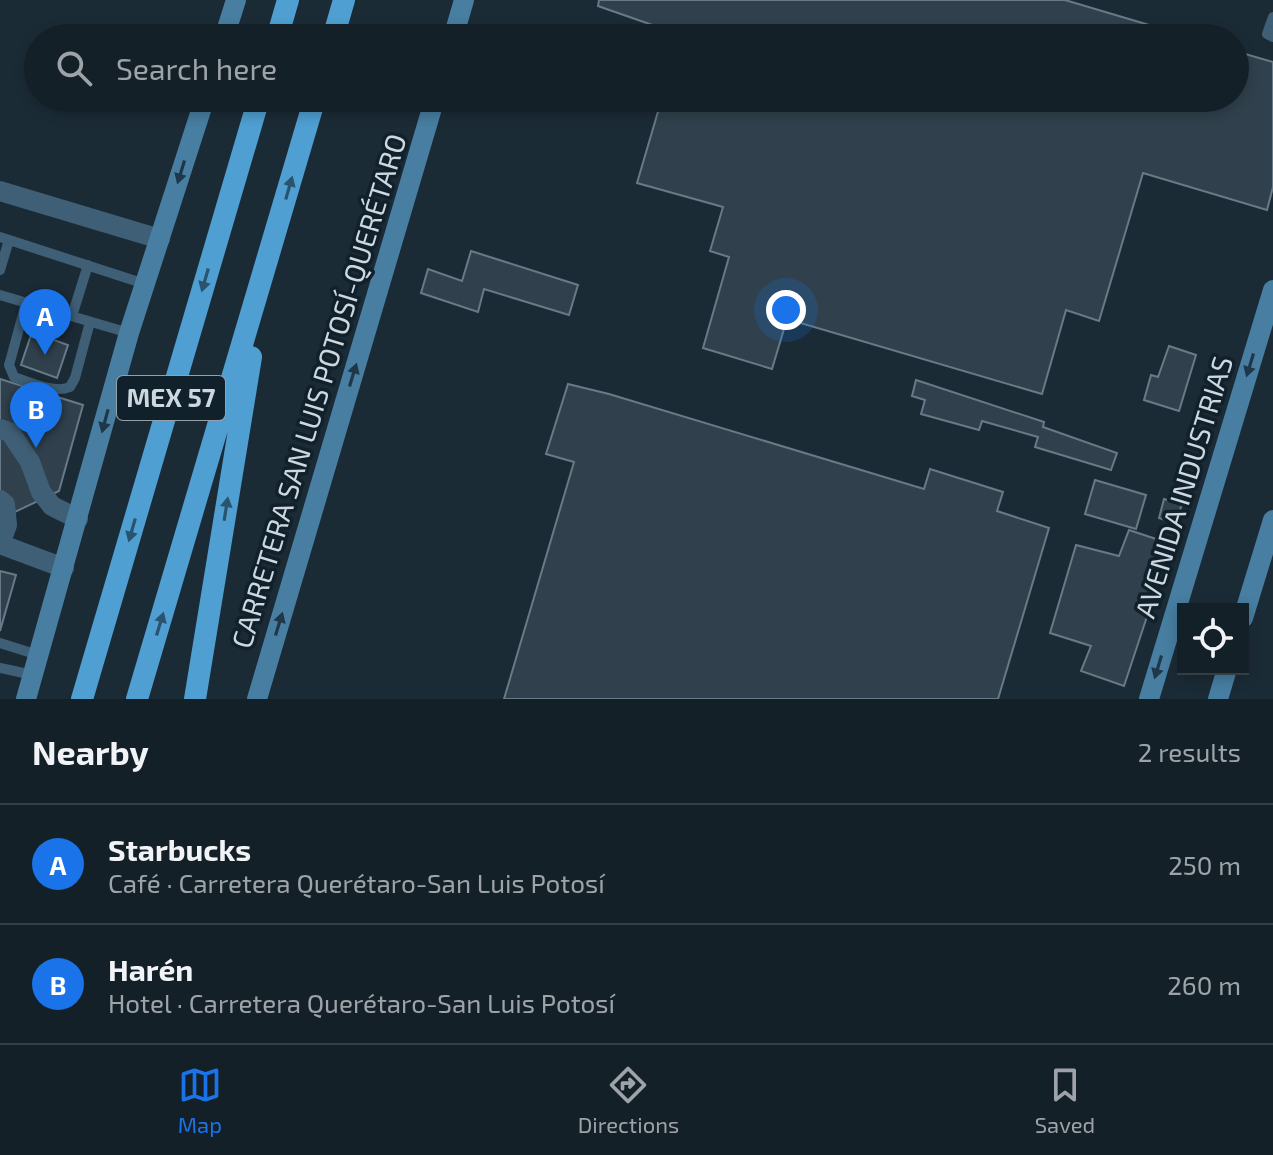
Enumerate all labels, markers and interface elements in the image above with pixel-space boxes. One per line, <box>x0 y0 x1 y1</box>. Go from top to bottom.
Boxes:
search box <box>24 24 1249 112</box>
icon: search <box>52 46 96 90</box>
text: Search here <box>116 50 277 86</box>
street label: CARRETERA SAN LUIS POTOSÍ-QUERÉTARO <box>223 129 413 652</box>
one-way arrow <box>174 161 187 185</box>
one-way arrow <box>283 176 296 200</box>
one-way arrow <box>198 269 211 293</box>
pin: A <box>19 289 71 355</box>
your location <box>766 290 806 330</box>
street label: AVENIDA INDUSTRIAS <box>1127 352 1239 622</box>
one-way arrow <box>1243 354 1256 378</box>
one-way arrow <box>347 363 360 387</box>
road number: MEX 57 <box>117 376 225 420</box>
pin: B <box>10 382 62 448</box>
one-way arrow <box>98 409 111 433</box>
one-way arrow <box>221 496 233 521</box>
one-way arrow <box>125 518 138 542</box>
map controls <box>1177 603 1249 675</box>
button: locate <box>1177 603 1249 675</box>
one-way arrow <box>154 612 167 636</box>
one-way arrow <box>273 612 286 636</box>
one-way arrow <box>1151 656 1164 680</box>
text: Nearby <box>32 731 149 772</box>
text: 2 results <box>1138 736 1241 767</box>
text: Starbucks <box>108 831 251 867</box>
text: A <box>50 849 66 880</box>
text: 250 m <box>1168 849 1241 880</box>
text: Café · Carretera Querétaro-San Luis Potosí <box>108 867 605 898</box>
text: Harén <box>108 951 193 987</box>
text: B <box>50 969 66 1000</box>
text: 260 m <box>1167 969 1241 1000</box>
text: Hotel · Carretera Querétaro-San Luis Potosí <box>108 987 615 1018</box>
tab: Map <box>178 1063 222 1137</box>
tab: Directions <box>578 1063 679 1137</box>
tab: Saved <box>1035 1063 1095 1137</box>

